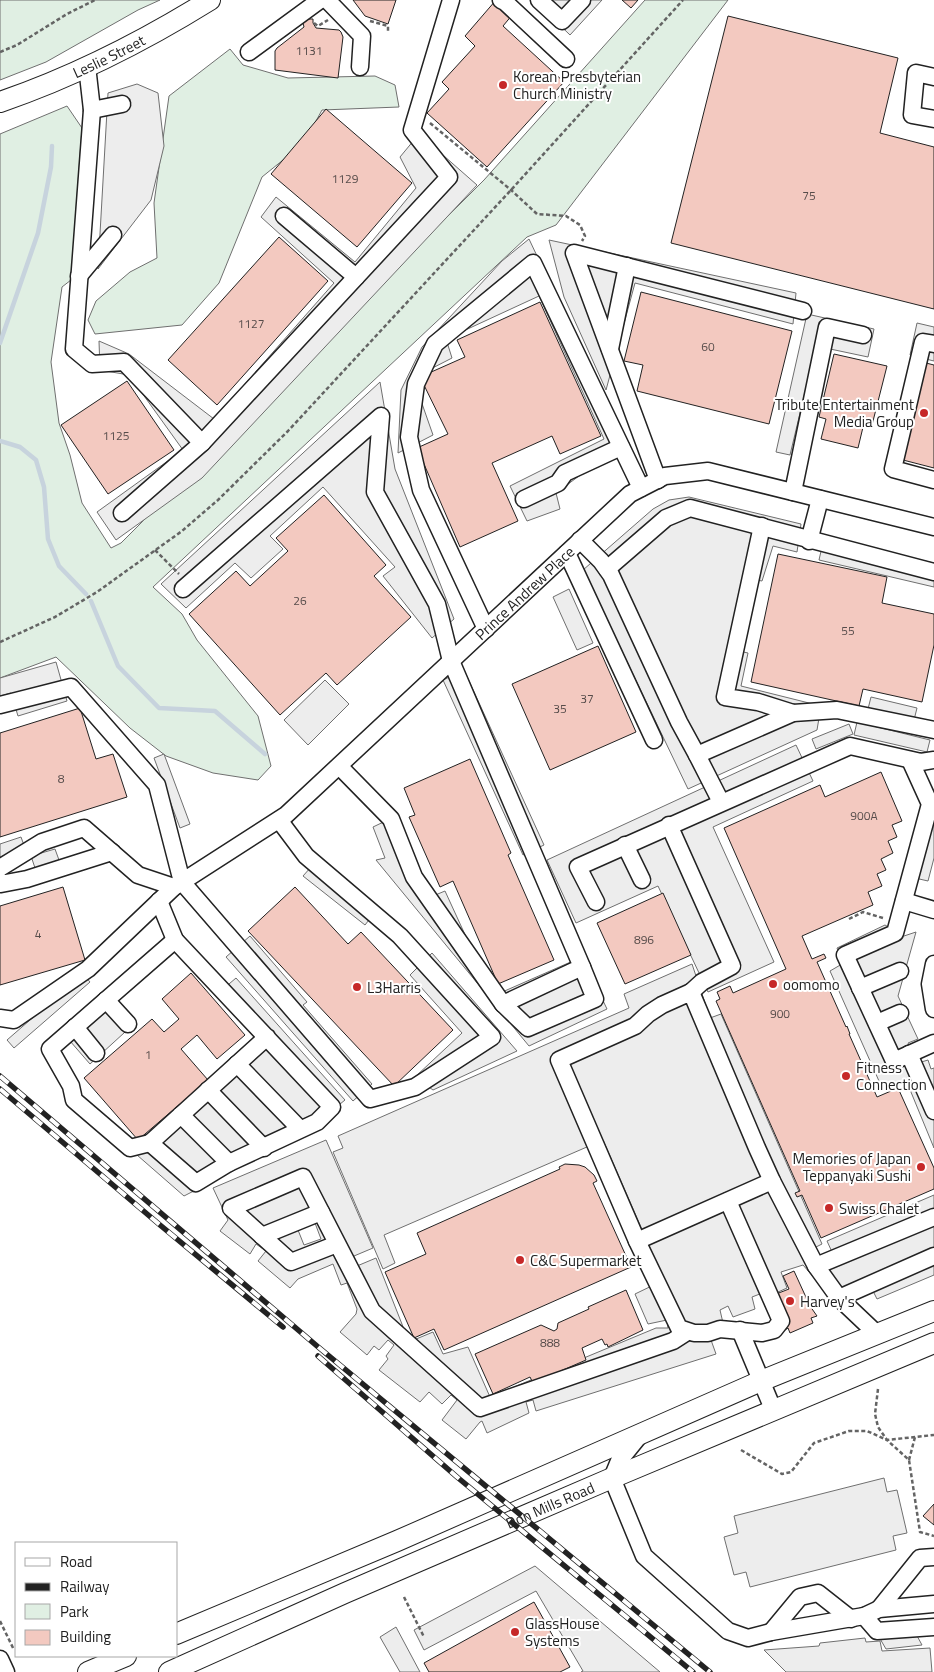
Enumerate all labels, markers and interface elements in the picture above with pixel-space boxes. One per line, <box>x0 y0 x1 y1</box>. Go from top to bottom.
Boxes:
street label: Leslie Street <box>69 28 150 84</box>
house number: 1131 <box>296 41 322 60</box>
place label: Korean Presbyterian Church Ministry <box>513 65 641 105</box>
marker: Korean Presbyterian Church Ministry <box>497 79 509 91</box>
house number: 1129 <box>332 169 359 188</box>
house number: 75 <box>802 186 816 205</box>
house number: 1127 <box>238 314 264 333</box>
house number: 60 <box>701 337 715 356</box>
place label: Tribute Entertainment Media Group <box>775 393 915 433</box>
marker: Tribute Entertainment Media Group <box>918 407 930 419</box>
house number: 1125 <box>103 426 130 445</box>
street label: Prince Andrew Place <box>469 540 579 645</box>
house number: 26 <box>293 591 307 610</box>
house number: 55 <box>841 621 855 640</box>
house number: 37 <box>580 689 594 708</box>
house number: 35 <box>553 699 567 718</box>
house number: 8 <box>58 769 65 788</box>
house number: 900A <box>850 806 878 825</box>
house number: 4 <box>35 924 42 943</box>
house number: 896 <box>634 930 654 949</box>
place label: oomomo <box>783 973 840 996</box>
place label: L3Harris <box>367 976 421 999</box>
marker: oomomo <box>767 978 779 990</box>
marker: L3Harris <box>351 981 363 993</box>
house number: 900 <box>770 1004 790 1023</box>
house number: 1 <box>145 1045 151 1064</box>
place label: Fitness Connection <box>856 1056 927 1096</box>
marker: Fitness Connection <box>840 1070 852 1082</box>
place label: Memories of Japan Teppanyaki Sushi <box>793 1147 911 1187</box>
marker: Memories of Japan Teppanyaki Sushi <box>915 1161 927 1173</box>
place label: Swiss Chalet <box>839 1197 920 1220</box>
marker: Swiss Chalet <box>823 1202 835 1214</box>
place label: C&C Supermarket <box>530 1249 642 1272</box>
marker: C&C Supermarket <box>514 1254 526 1266</box>
place label: Harvey's <box>800 1290 855 1313</box>
marker: Harvey's <box>784 1295 796 1307</box>
house number: 888 <box>540 1333 560 1352</box>
street label: Don Mills Road <box>502 1475 598 1534</box>
legend <box>15 1542 178 1657</box>
text: Road <box>60 1550 92 1573</box>
text: Railway <box>60 1575 110 1598</box>
text: Park <box>60 1600 89 1623</box>
place label: GlassHouse Systems <box>525 1612 600 1652</box>
text: Building <box>60 1625 111 1648</box>
marker: GlassHouse Systems <box>509 1626 521 1638</box>

